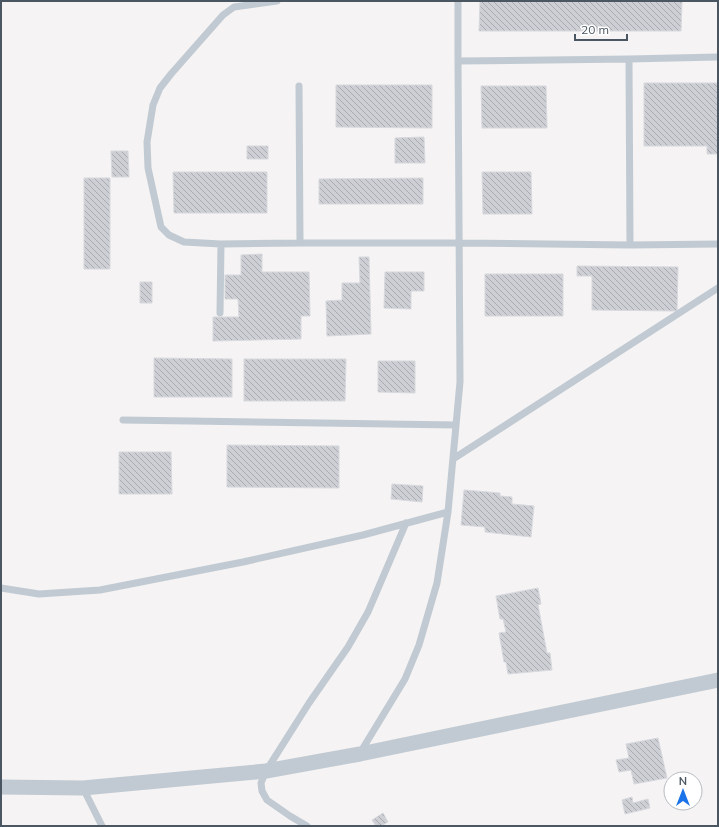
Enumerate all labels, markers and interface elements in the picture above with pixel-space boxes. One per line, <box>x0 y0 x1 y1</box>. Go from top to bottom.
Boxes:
scale bar <box>575 16 627 42</box>
text: 20 m <box>581 22 609 37</box>
north arrow <box>663 771 703 811</box>
text: N <box>679 774 687 788</box>

